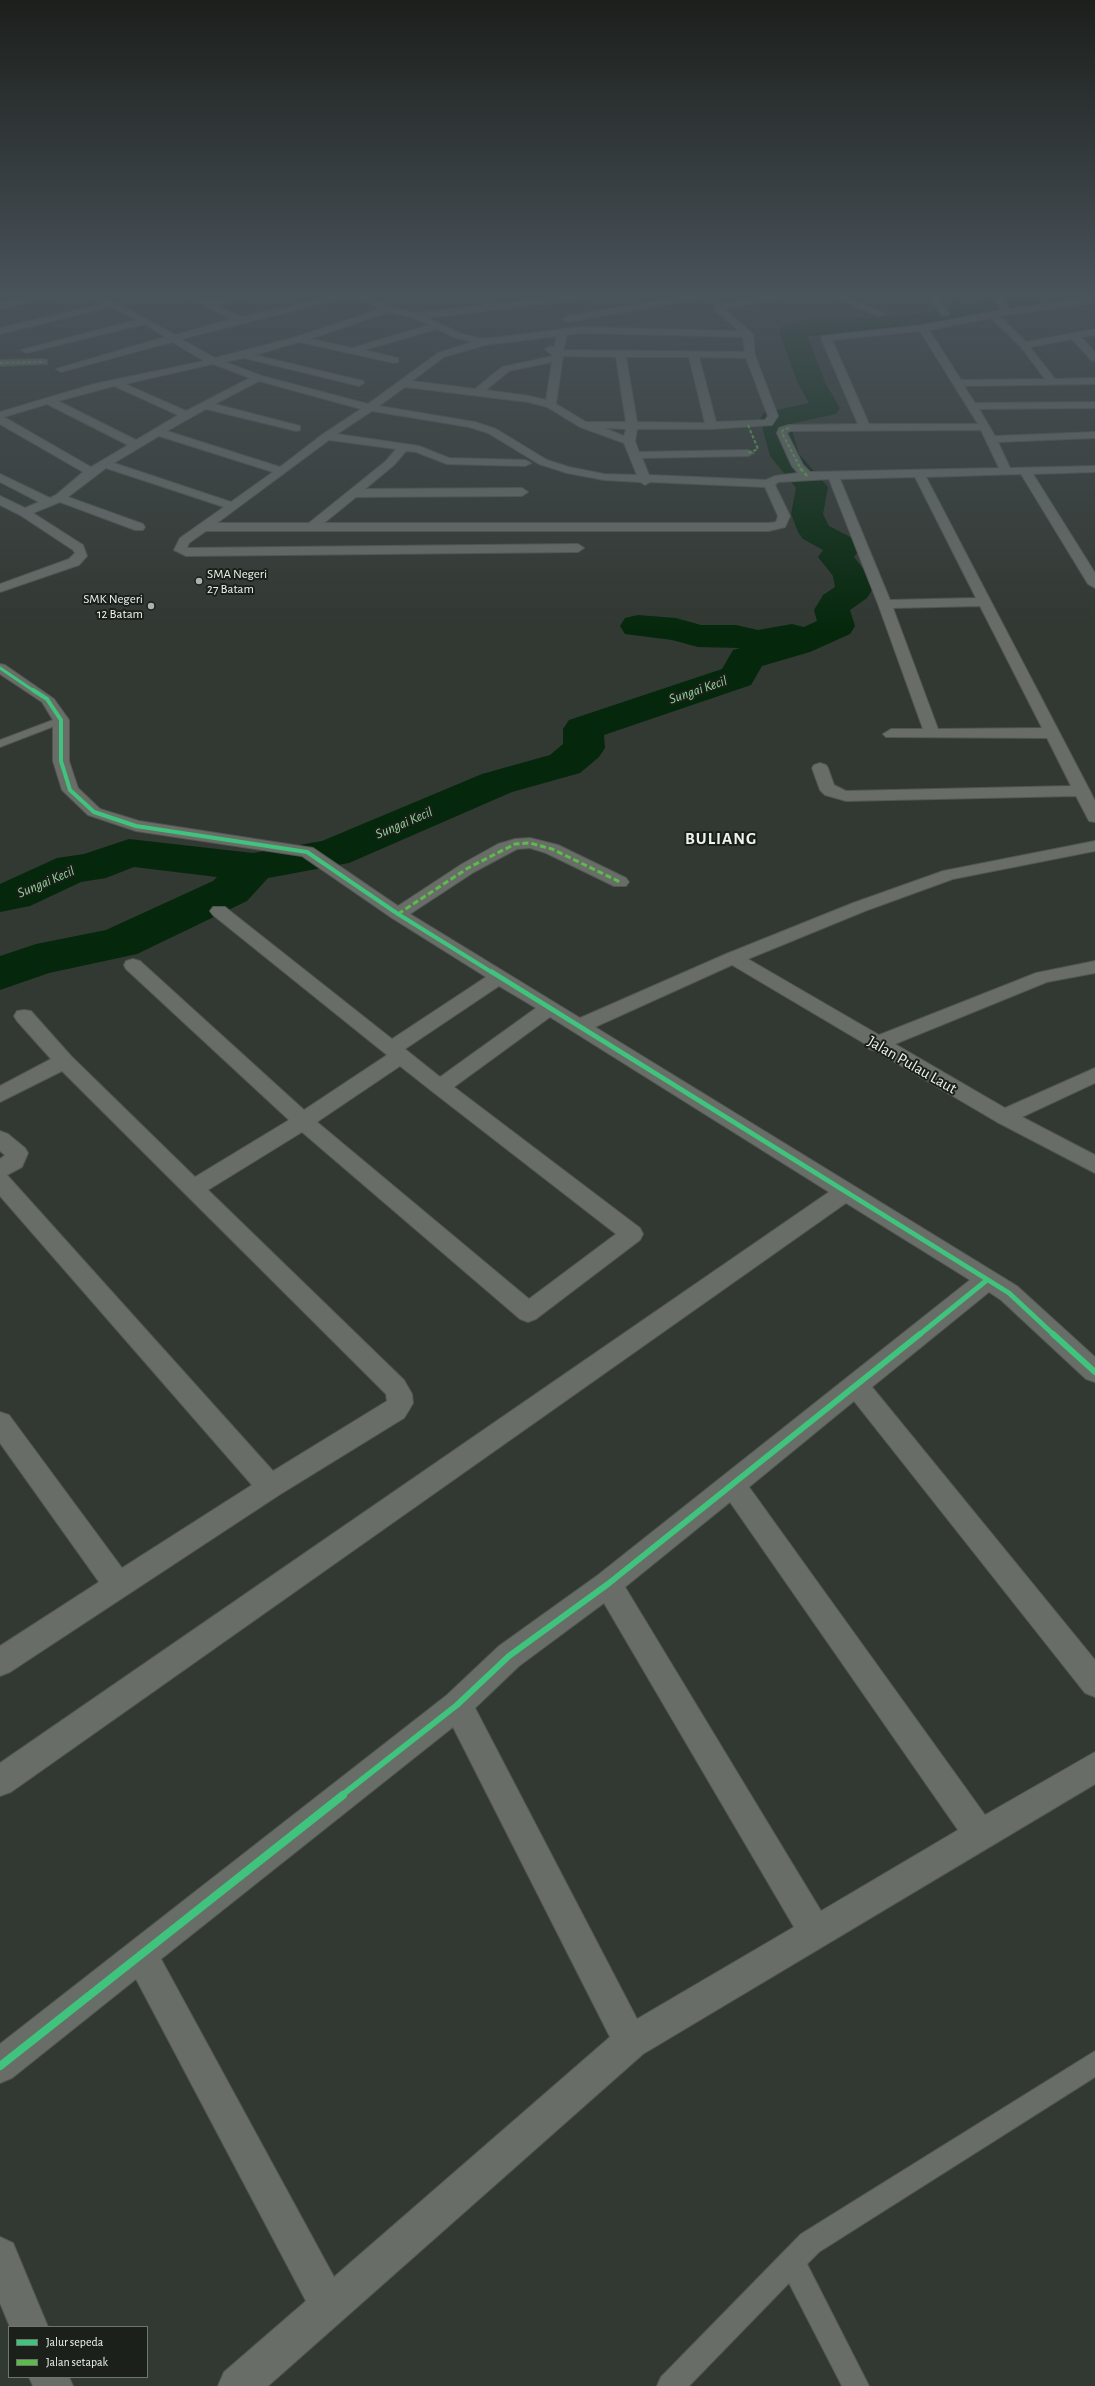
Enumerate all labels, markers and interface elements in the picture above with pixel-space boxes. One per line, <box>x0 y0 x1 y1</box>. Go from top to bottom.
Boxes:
place label: SMA Negeri 27 Batam <box>207 566 267 597</box>
marker: SMA Negeri 27 Batam <box>194 576 204 586</box>
place label: SMK Negeri 12 Batam <box>83 591 143 622</box>
marker: SMK Negeri 12 Batam <box>146 601 156 611</box>
water label: Sungai Kecil <box>667 672 729 708</box>
water label: Sungai Kecil <box>373 803 435 843</box>
district label: BULIANG <box>685 829 757 849</box>
water label: Sungai Kecil <box>15 862 77 902</box>
street label: Jalan Pulau Laut <box>864 1032 960 1098</box>
legend <box>8 2326 148 2378</box>
text: Jalur sepeda <box>46 2336 103 2348</box>
text: Jalan setapak <box>46 2356 108 2368</box>

